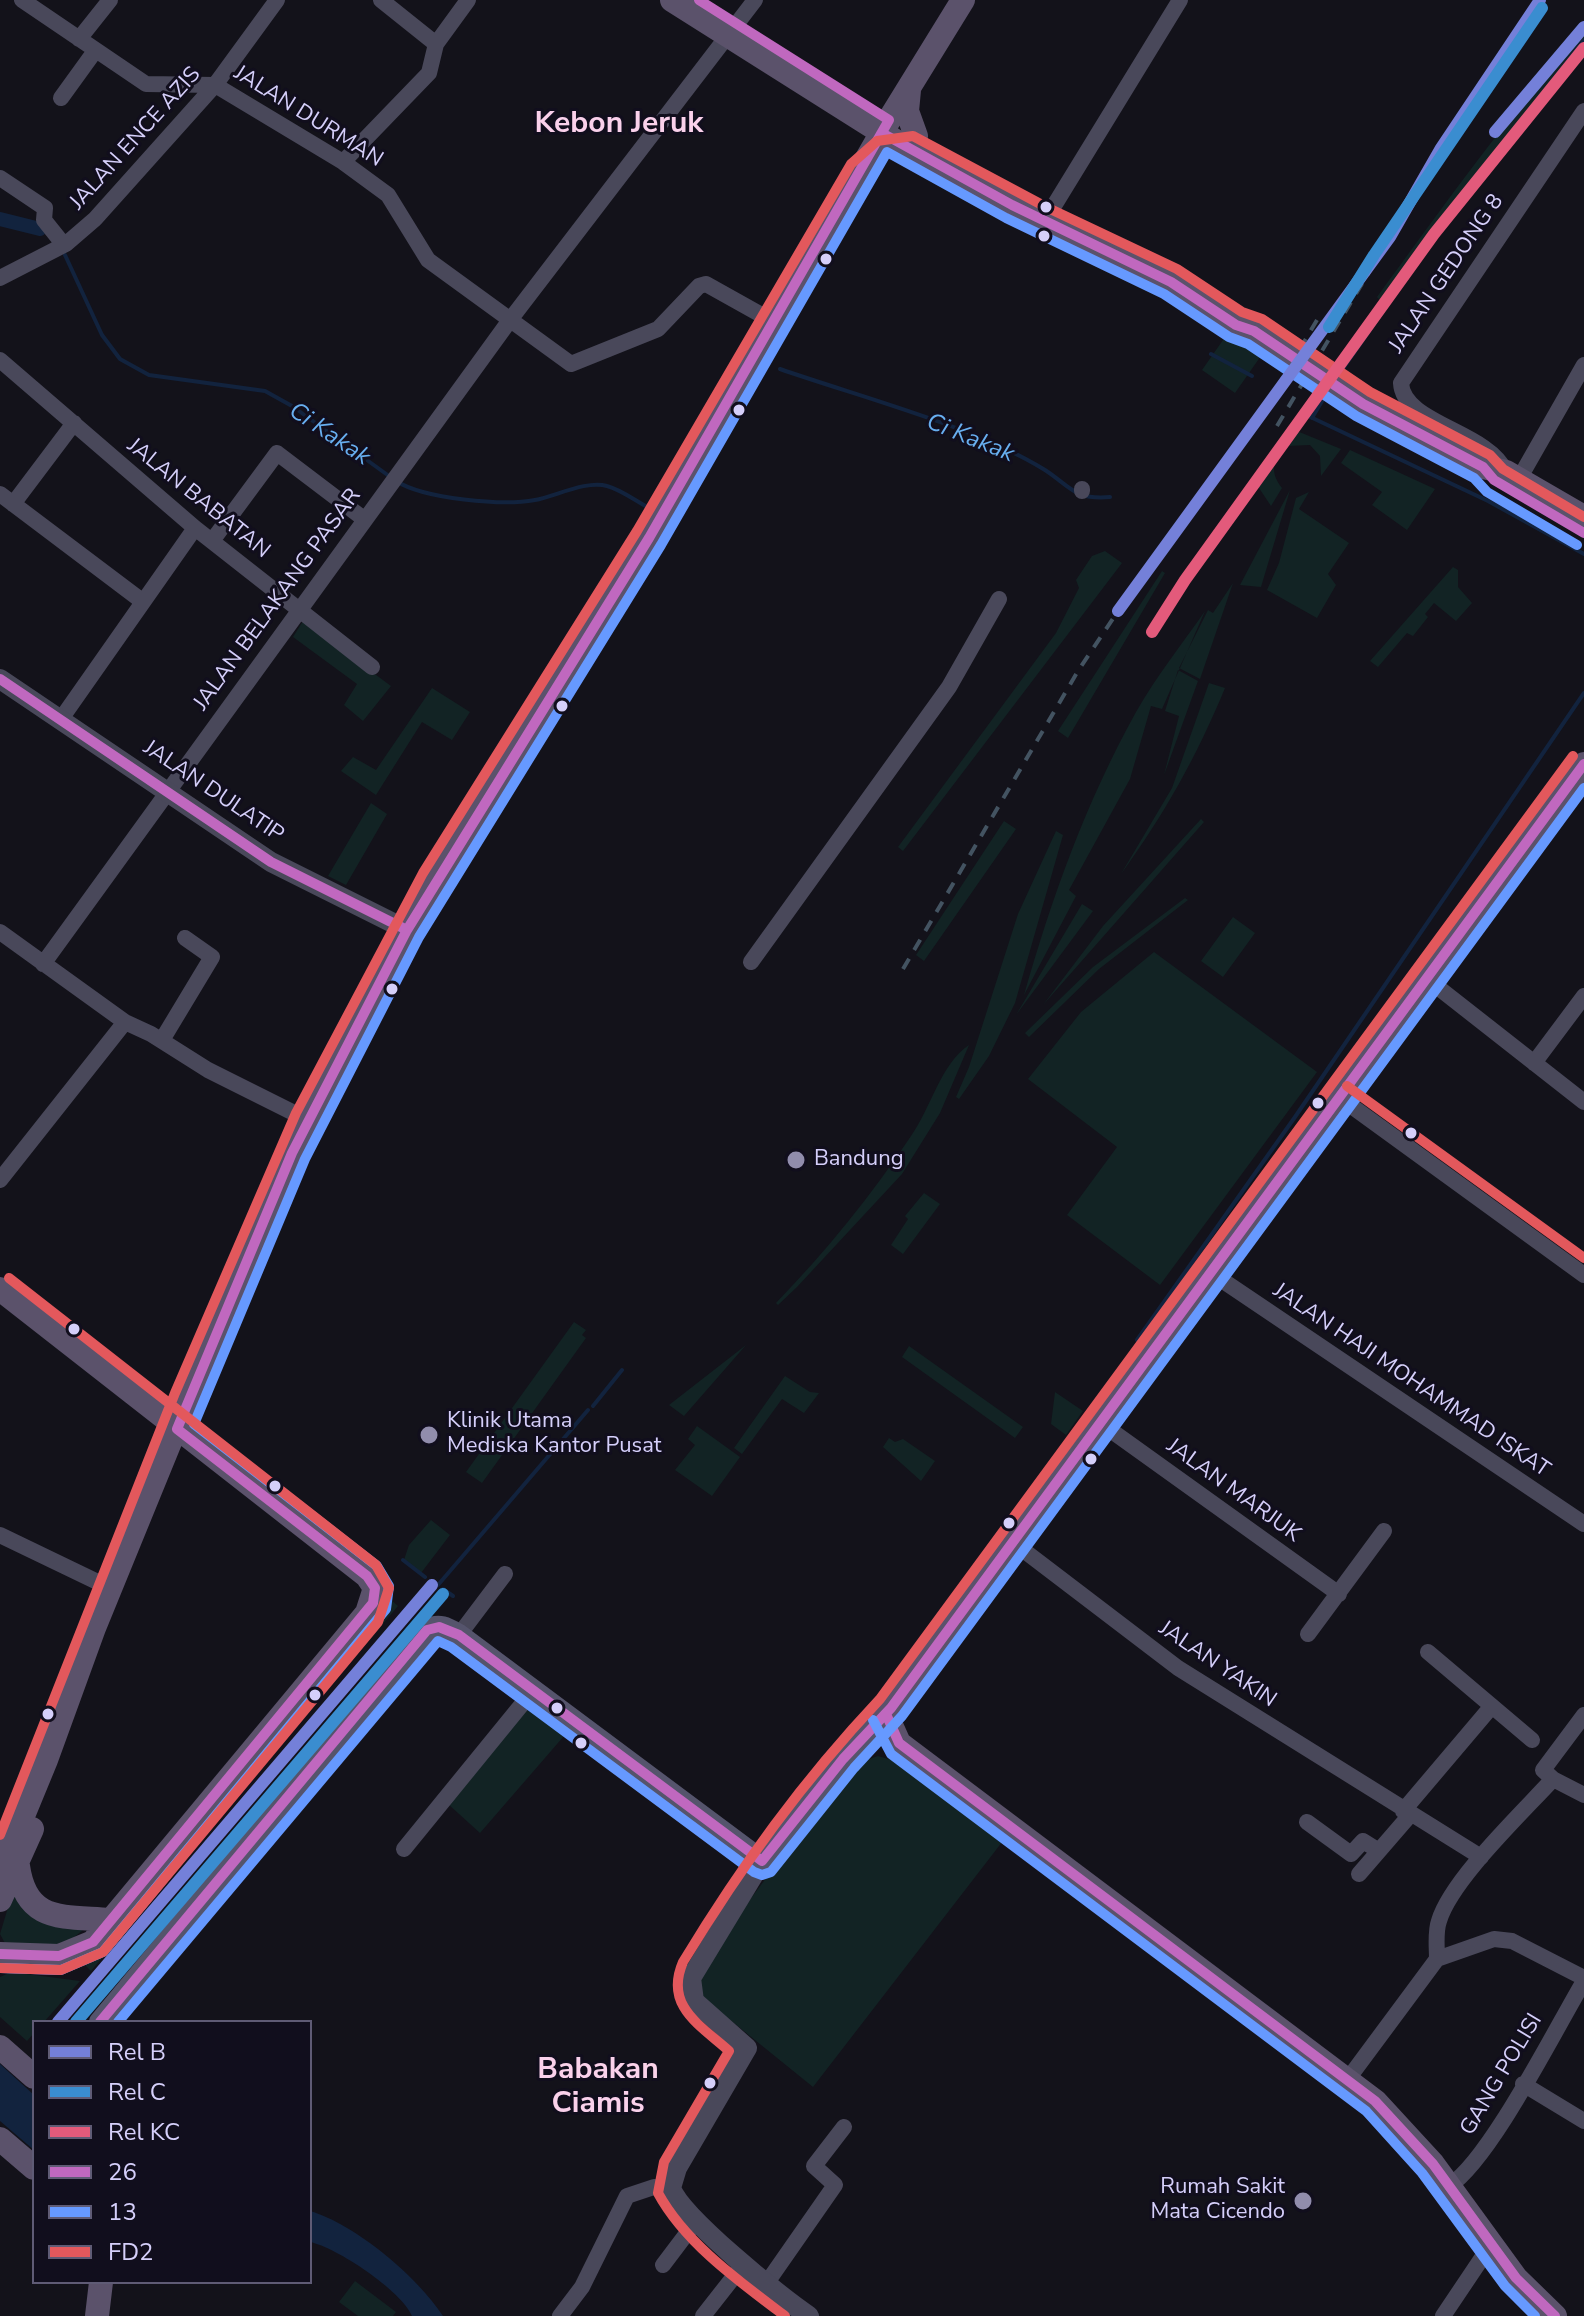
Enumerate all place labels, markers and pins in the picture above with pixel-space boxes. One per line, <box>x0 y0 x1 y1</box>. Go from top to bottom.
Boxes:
unlabelled marker <box>1038 199 1054 215</box>
unlabelled marker <box>1036 228 1052 244</box>
unlabelled marker <box>818 251 834 267</box>
unlabelled marker <box>731 402 747 418</box>
unlabelled marker <box>554 698 570 714</box>
unlabelled marker <box>384 981 400 997</box>
unlabelled marker <box>1310 1095 1326 1111</box>
unlabelled marker <box>1403 1125 1419 1141</box>
place label: Bandung <box>814 1147 904 1173</box>
marker: Bandung <box>785 1149 807 1171</box>
unlabelled marker <box>66 1321 82 1337</box>
place label: Klinik Utama Mediska Kantor Pusat <box>447 1409 662 1460</box>
marker: Klinik Utama Mediska Kantor Pusat <box>418 1424 440 1446</box>
unlabelled marker <box>1083 1451 1099 1467</box>
unlabelled marker <box>267 1478 283 1494</box>
unlabelled marker <box>1001 1515 1017 1531</box>
unlabelled marker <box>307 1687 323 1703</box>
unlabelled marker <box>549 1700 565 1716</box>
unlabelled marker <box>40 1706 56 1722</box>
unlabelled marker <box>573 1735 589 1751</box>
unlabelled marker <box>702 2075 718 2091</box>
place label: Rumah Sakit Mata Cicendo <box>1150 2175 1285 2226</box>
marker: Rumah Sakit Mata Cicendo <box>1292 2190 1314 2212</box>

